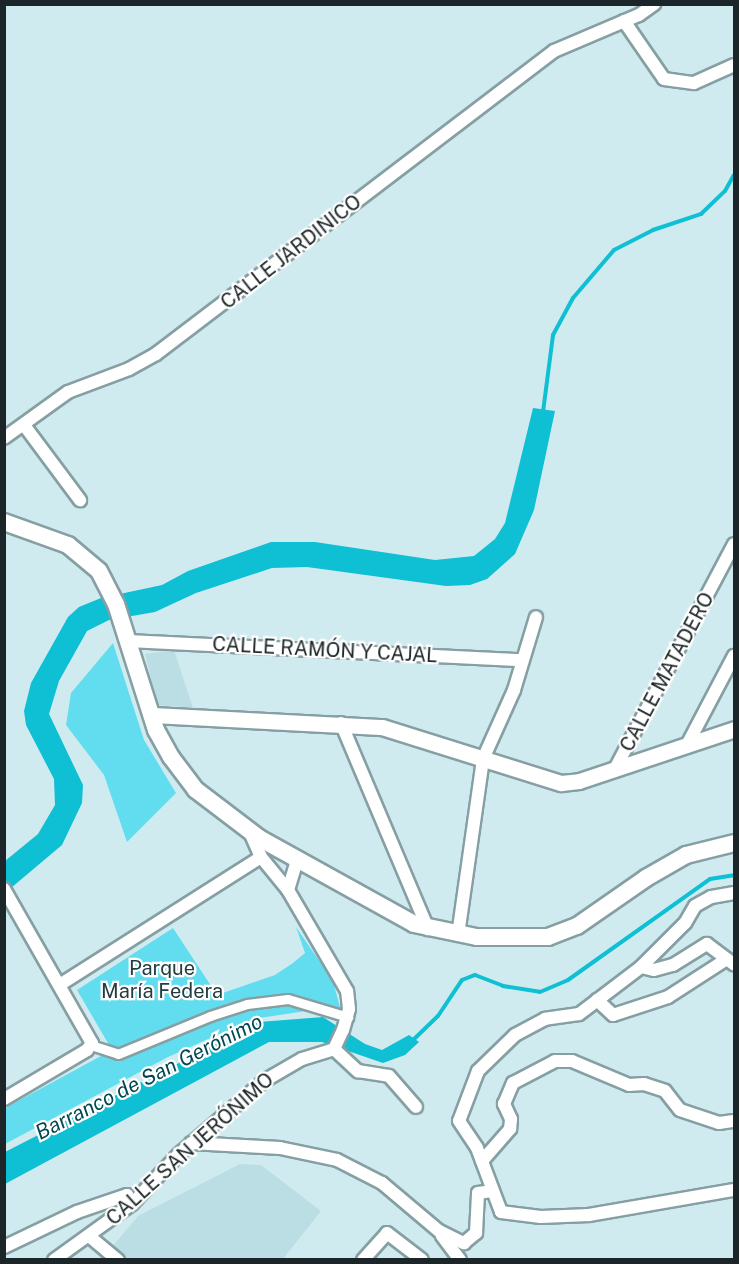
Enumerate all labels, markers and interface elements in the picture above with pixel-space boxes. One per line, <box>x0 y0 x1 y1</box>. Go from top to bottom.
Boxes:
street label: CALLE JARDINICO <box>216 190 366 314</box>
street label: CALLE MATADERO <box>615 588 719 756</box>
street label: CALLE RAMÓN Y CAJAL <box>212 632 438 668</box>
park label: Parque María Federa <box>101 957 223 1004</box>
water label: Barranco de San Gerónimo <box>31 1009 267 1145</box>
street label: CALLE SAN JERÓNIMO <box>101 1068 279 1230</box>

